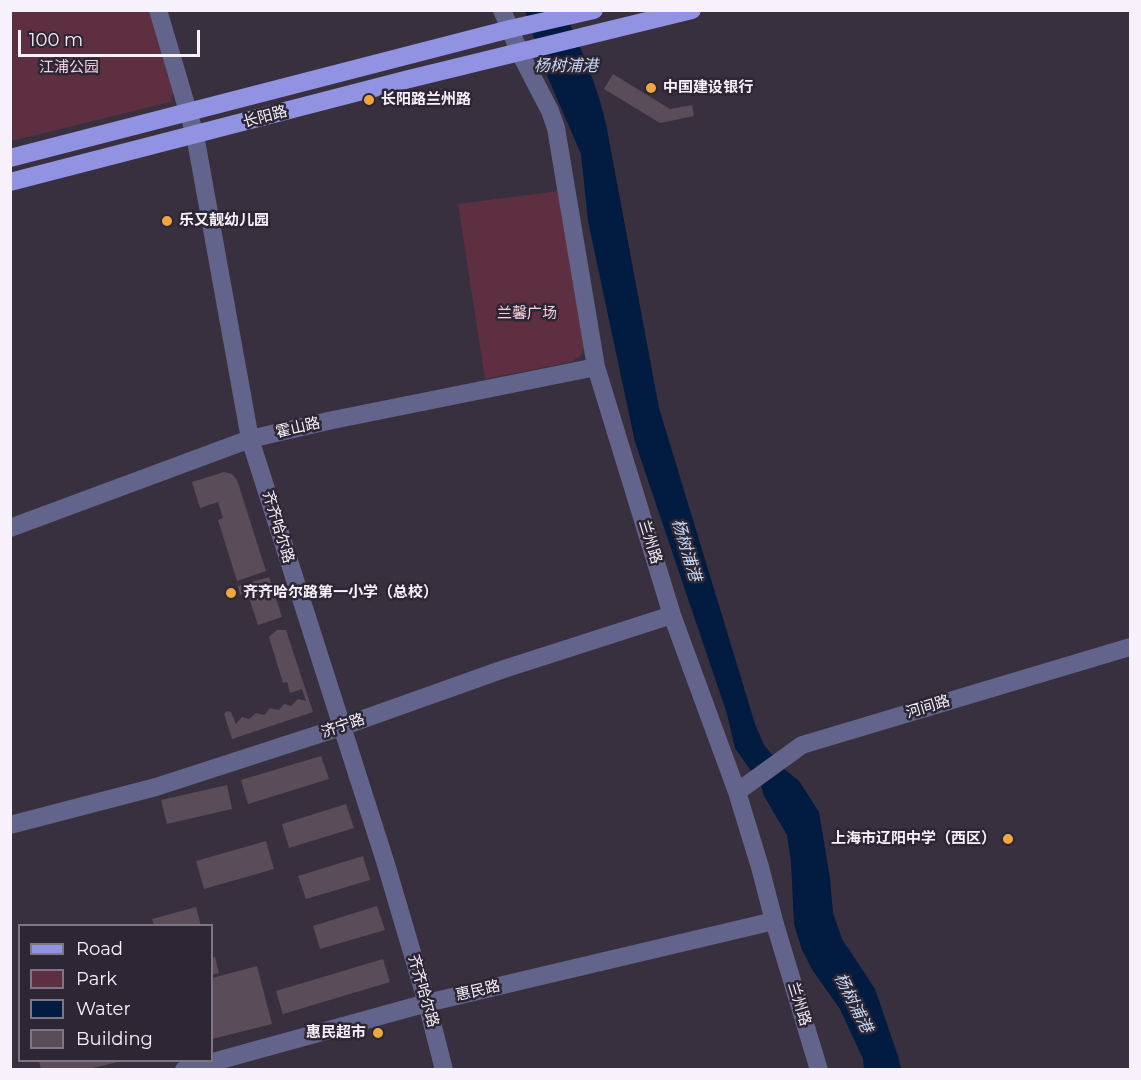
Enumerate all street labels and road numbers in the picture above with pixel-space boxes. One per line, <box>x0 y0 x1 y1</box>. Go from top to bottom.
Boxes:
street label: 长阳路 <box>241 102 289 132</box>
street label: 霍山路 <box>274 414 322 442</box>
street label: 齐齐哈尔路 <box>258 489 298 565</box>
street label: 兰州路 <box>635 518 665 566</box>
street label: 河间路 <box>904 692 952 722</box>
street label: 济宁路 <box>319 710 367 742</box>
street label: 齐齐哈尔路 <box>404 952 442 1030</box>
street label: 惠民路 <box>454 977 502 1005</box>
street label: 兰州路 <box>784 980 814 1028</box>

